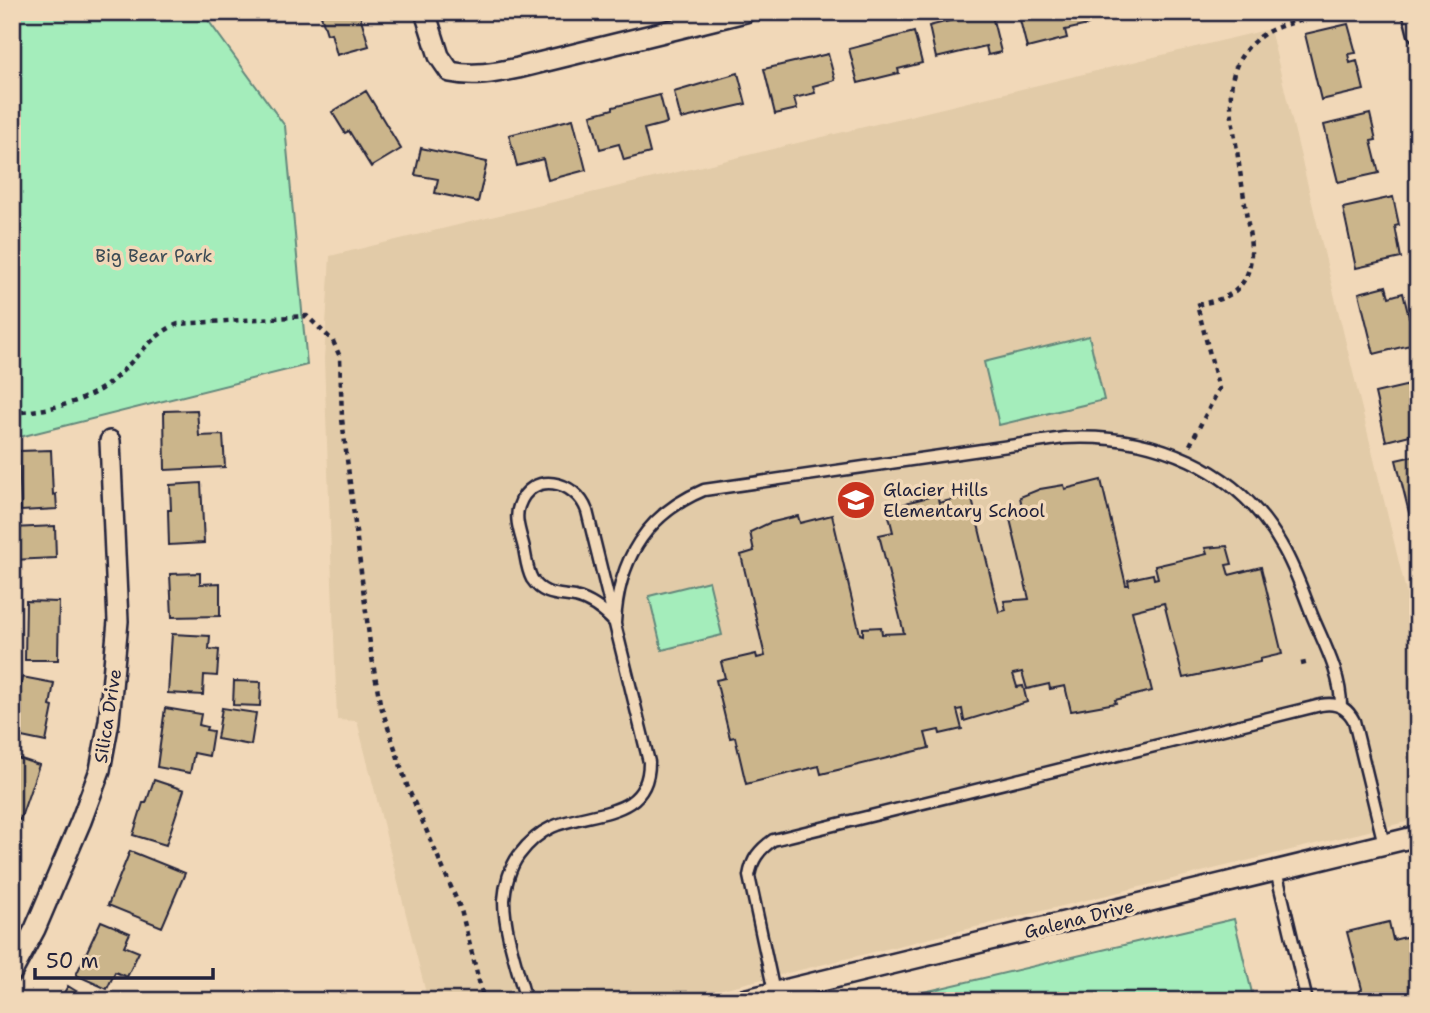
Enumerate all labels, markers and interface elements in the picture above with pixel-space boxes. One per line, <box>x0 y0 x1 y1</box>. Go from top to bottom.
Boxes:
park label: Big Bear Park <box>95 244 213 268</box>
place label: Glacier Hills Elementary School <box>883 478 1046 523</box>
school or university icon: Glacier Hills Elementary School <box>835 479 877 521</box>
street label: Silica Drive <box>89 667 127 765</box>
street label: Galena Drive <box>1022 894 1136 944</box>
scale bar <box>35 936 214 980</box>
text: 50 m <box>46 947 99 975</box>

